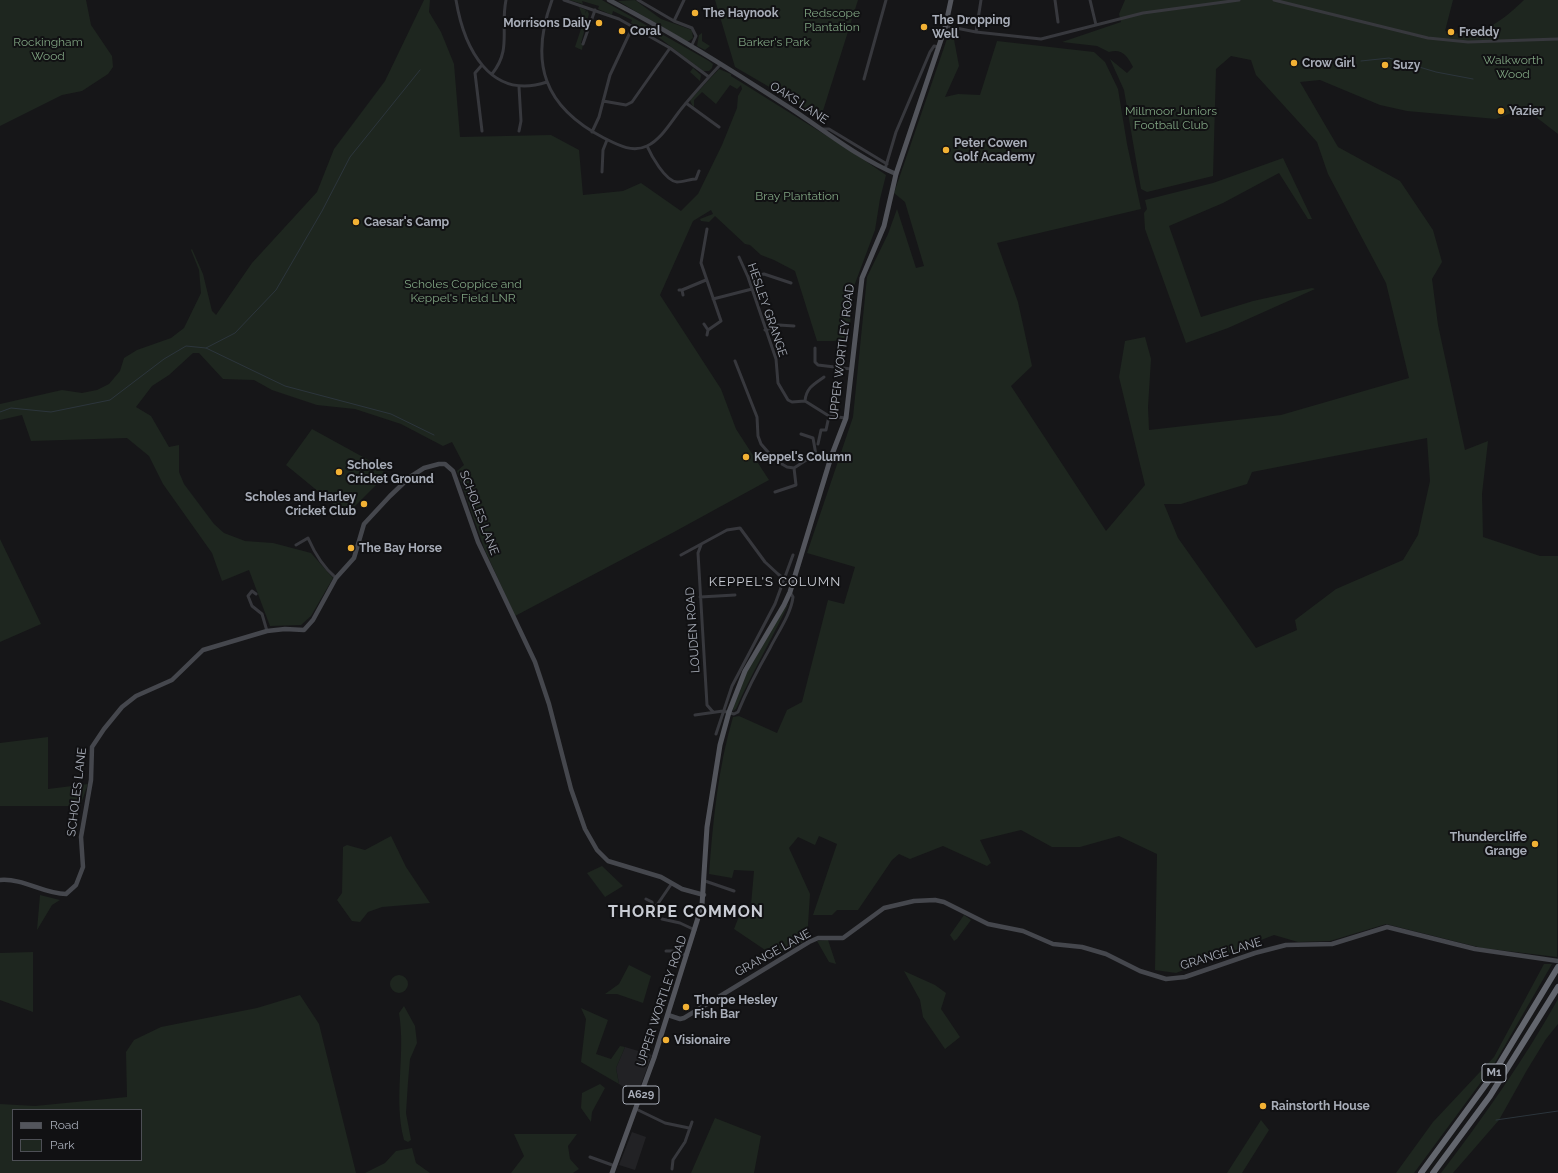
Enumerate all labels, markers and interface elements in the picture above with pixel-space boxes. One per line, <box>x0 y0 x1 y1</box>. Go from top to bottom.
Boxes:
place label: The Haynook <box>703 6 778 20</box>
park label: Redscope Plantation <box>804 6 860 34</box>
marker: The Haynook <box>690 8 700 18</box>
place label: The Dropping Well <box>932 13 1010 41</box>
place label: Morrisons Daily <box>503 16 591 30</box>
marker: Morrisons Daily <box>594 18 604 28</box>
marker: The Dropping Well <box>919 22 929 32</box>
place label: Coral <box>630 24 661 38</box>
place label: Freddy <box>1459 25 1499 39</box>
marker: Coral <box>617 26 627 36</box>
marker: Freddy <box>1446 27 1456 37</box>
park label: Rockingham Wood <box>13 35 83 63</box>
park label: Barker's Park <box>738 35 810 49</box>
park label: Walkworth Wood <box>1483 53 1543 81</box>
place label: Crow Girl <box>1302 56 1355 70</box>
marker: Crow Girl <box>1289 58 1299 68</box>
place label: Suzy <box>1393 58 1420 72</box>
marker: Suzy <box>1380 60 1390 70</box>
street label: OAKS LANE <box>767 79 831 127</box>
park label: Millmoor Juniors Football Club <box>1125 104 1217 132</box>
place label: Yazier <box>1509 104 1544 118</box>
marker: Yazier <box>1496 106 1506 116</box>
place label: Peter Cowen Golf Academy <box>954 136 1035 164</box>
marker: Peter Cowen Golf Academy <box>941 145 951 155</box>
park label: Bray Plantation <box>755 189 839 203</box>
place label: Caesar's Camp <box>364 215 449 229</box>
marker: Caesar's Camp <box>351 217 361 227</box>
street label: HESLEY GRANGE <box>744 261 790 359</box>
park label: Scholes Coppice and Keppel's Field LNR <box>404 277 522 305</box>
street label: UPPER WORTLEY ROAD <box>827 283 857 421</box>
place label: Keppel's Column <box>754 450 851 464</box>
marker: Keppel's Column <box>741 452 751 462</box>
place label: Scholes Cricket Ground <box>347 458 434 486</box>
marker: Scholes Cricket Ground <box>334 467 344 477</box>
street label: SCHOLES LANE <box>456 469 502 557</box>
place label: Scholes and Harley Cricket Club <box>245 490 356 518</box>
marker: Scholes and Harley Cricket Club <box>359 499 369 509</box>
place label: The Bay Horse <box>359 541 442 555</box>
marker: The Bay Horse <box>346 543 356 553</box>
district label: KEPPEL'S COLUMN <box>709 574 841 590</box>
street label: LOUDEN ROAD <box>683 587 703 673</box>
street label: SCHOLES LANE <box>64 747 90 837</box>
place label: Thundercliffe Grange <box>1450 830 1527 858</box>
marker: Thundercliffe Grange <box>1530 839 1540 849</box>
district label: THORPE COMMON <box>608 902 764 922</box>
street label: GRANGE LANE <box>733 926 813 980</box>
street label: UPPER WORTLEY ROAD <box>634 934 690 1068</box>
street label: GRANGE LANE <box>1179 935 1263 973</box>
place label: Thorpe Hesley Fish Bar <box>694 993 778 1021</box>
marker: Thorpe Hesley Fish Bar <box>681 1002 691 1012</box>
place label: Visionaire <box>674 1033 730 1047</box>
marker: Visionaire <box>661 1035 671 1045</box>
road number: M1 <box>1482 1064 1506 1082</box>
road number: A629 <box>623 1086 659 1104</box>
place label: Rainstorth House <box>1271 1099 1370 1113</box>
marker: Rainstorth House <box>1258 1101 1268 1111</box>
legend <box>12 1109 142 1161</box>
text: Road <box>50 1118 79 1132</box>
text: Park <box>50 1138 75 1152</box>

